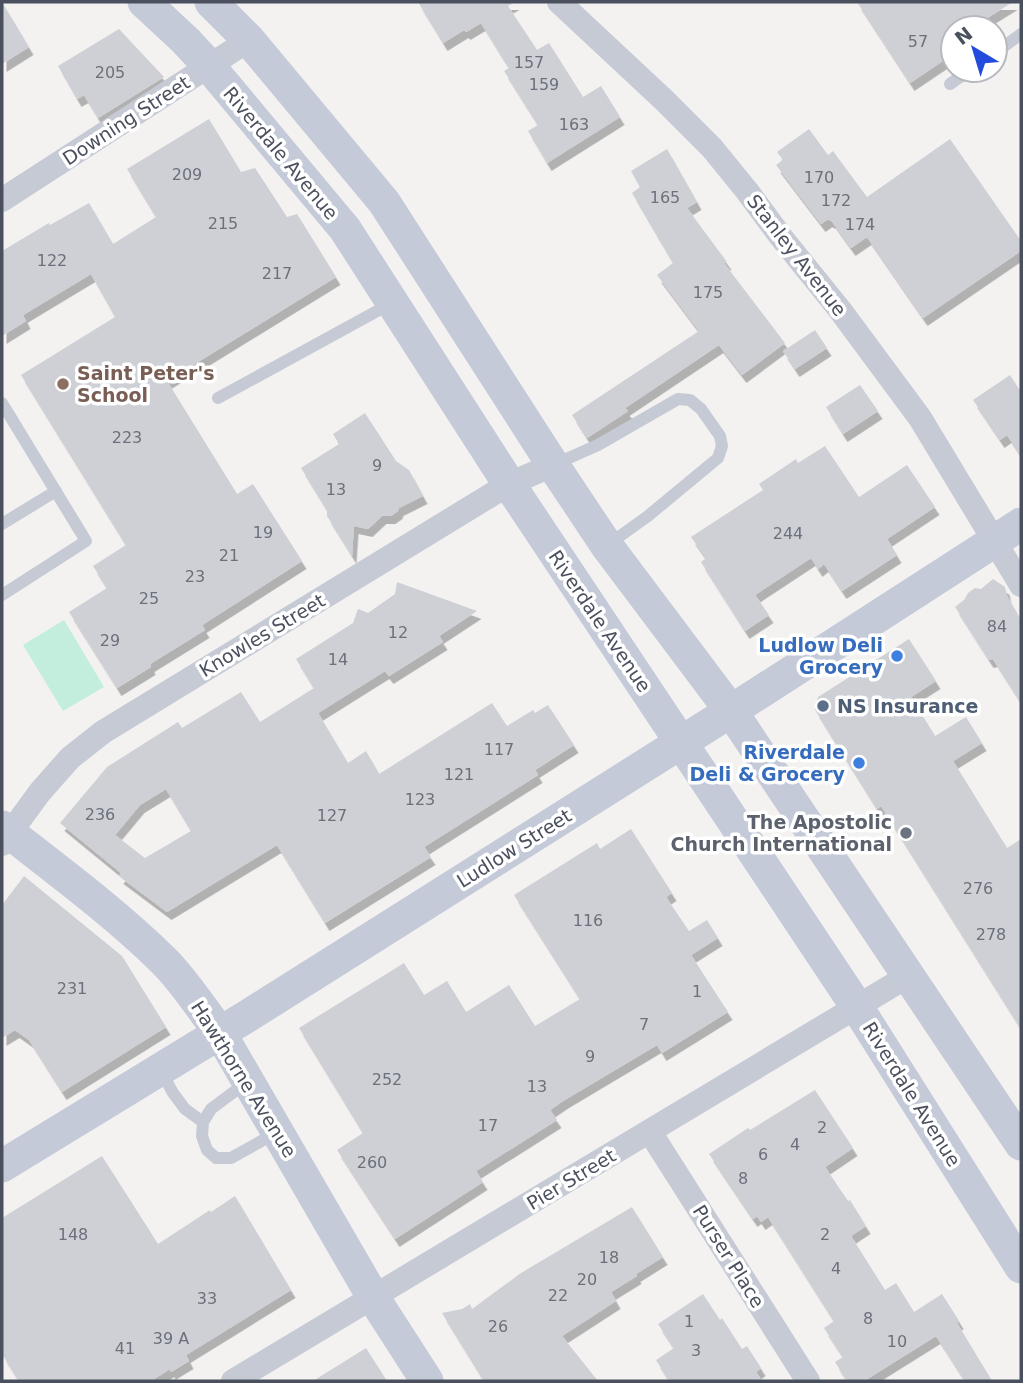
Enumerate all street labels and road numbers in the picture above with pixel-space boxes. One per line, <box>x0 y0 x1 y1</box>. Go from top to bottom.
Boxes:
street label: Downing Street <box>58 71 194 169</box>
street label: Riverdale Avenue <box>219 82 343 224</box>
street label: Stanley Avenue <box>743 190 851 320</box>
street label: Riverdale Avenue <box>544 546 656 696</box>
street label: Knowles Street <box>195 589 329 681</box>
street label: Ludlow Street <box>453 804 575 892</box>
street label: Hawthorne Avenue <box>187 997 301 1161</box>
street label: Riverdale Avenue <box>859 1018 965 1170</box>
street label: Pier Street <box>523 1144 619 1214</box>
street label: Purser Place <box>689 1201 769 1311</box>

